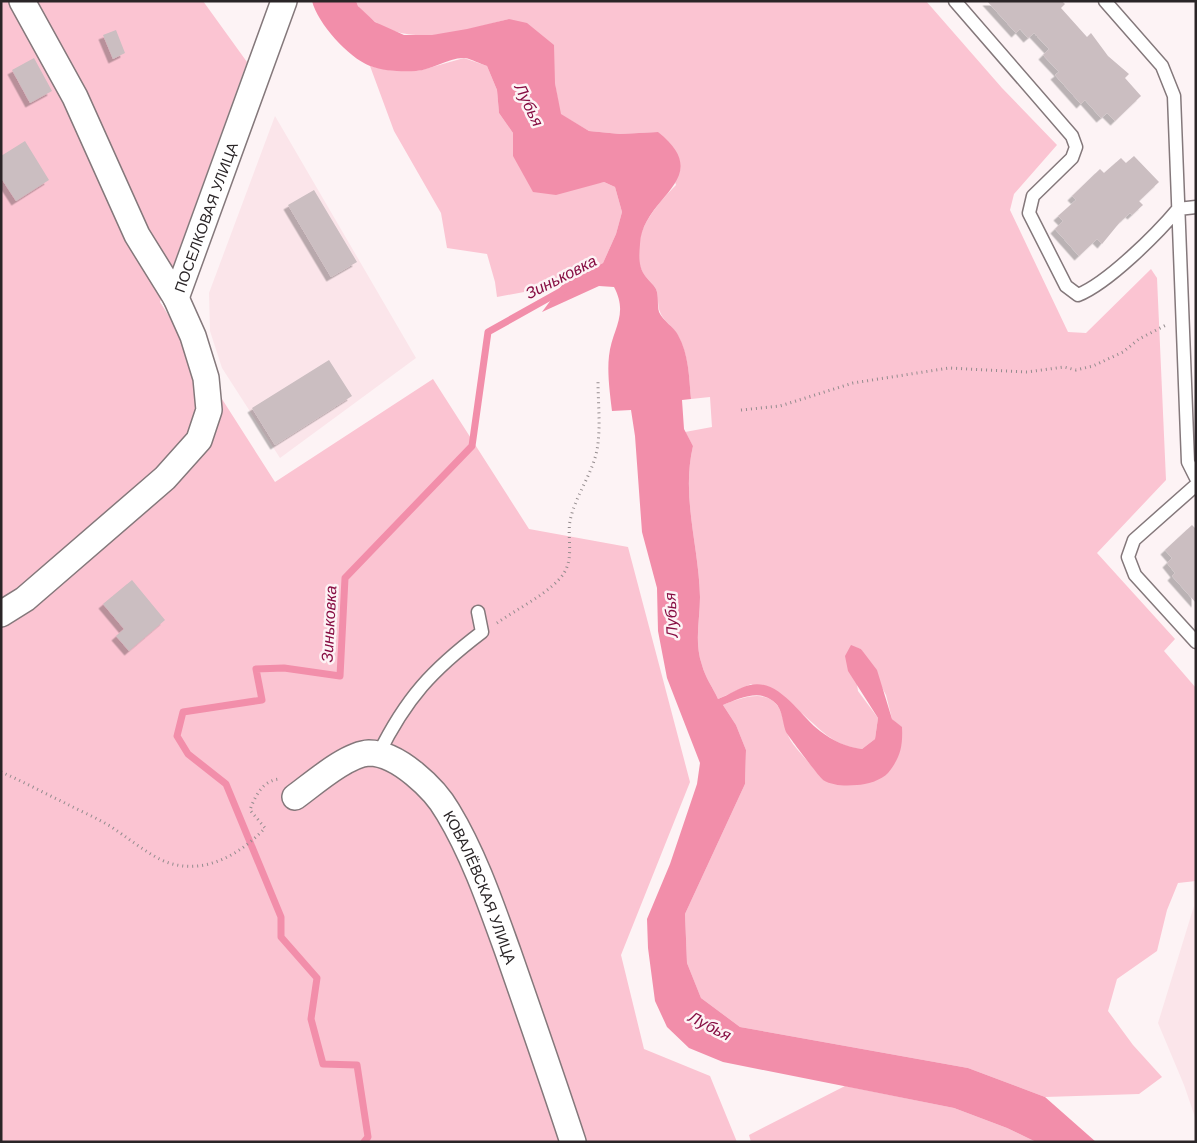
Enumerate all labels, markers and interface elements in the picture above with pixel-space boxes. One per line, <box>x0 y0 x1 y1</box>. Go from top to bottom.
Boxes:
water label: Лубья <box>511 80 547 129</box>
street label: ПОСЕЛКОВАЯ УЛИЦА <box>170 140 241 295</box>
water label: Зиньковка <box>523 252 599 302</box>
water label: Зиньковка <box>318 585 340 663</box>
water label: Лубья <box>661 591 681 639</box>
street label: КОВАЛЁВСКАЯ УЛИЦА <box>440 807 520 966</box>
water label: Лубья <box>685 1008 734 1044</box>

